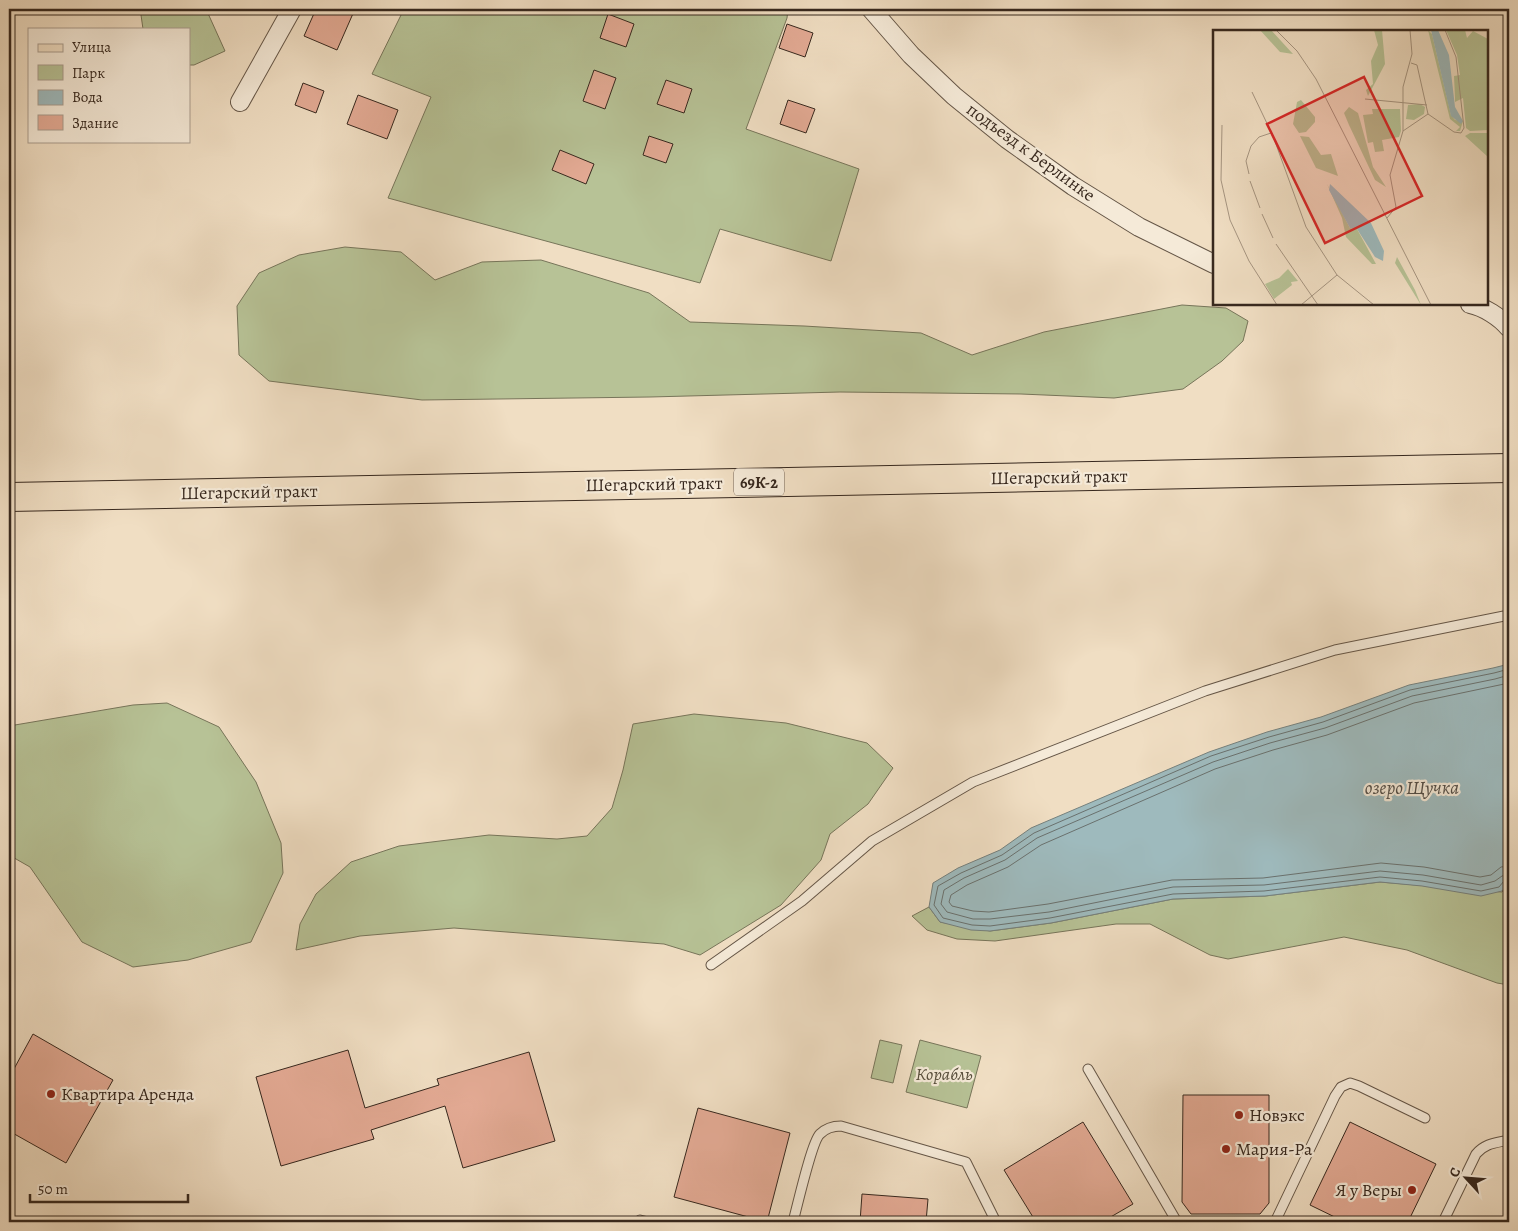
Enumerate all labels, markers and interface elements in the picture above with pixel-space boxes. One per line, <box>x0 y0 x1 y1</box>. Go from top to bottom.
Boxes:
legend <box>28 28 190 142</box>
inset map <box>1213 30 1488 305</box>
text: Улица <box>72 37 111 57</box>
text: Парк <box>72 63 105 83</box>
text: Вода <box>72 87 103 107</box>
street label: подъезд к Берлинке <box>962 97 1100 207</box>
text: Здание <box>72 113 119 133</box>
street label: Шегарский тракт <box>990 464 1128 490</box>
road number: 69К-2 <box>734 468 784 496</box>
street label: Шегарский тракт <box>585 471 723 497</box>
street label: Шегарский тракт <box>180 479 318 505</box>
water label: озеро Щучка <box>1365 775 1459 801</box>
park label: Корабль <box>915 1062 973 1086</box>
place label: Квартира Аренда <box>61 1082 195 1106</box>
marker: Квартира Аренда <box>45 1088 57 1100</box>
place label: Новэкс <box>1249 1103 1305 1127</box>
marker: Новэкс <box>1233 1109 1245 1121</box>
place label: Мария-Ра <box>1236 1137 1313 1161</box>
marker: Мария-Ра <box>1220 1143 1232 1155</box>
north arrow <box>1440 1154 1490 1204</box>
text: С <box>1444 1164 1465 1181</box>
scale bar <box>30 1171 188 1203</box>
place label: Я у Веры <box>1335 1178 1402 1202</box>
text: 50 m <box>38 1179 68 1199</box>
marker: Я у Веры <box>1406 1184 1418 1196</box>

